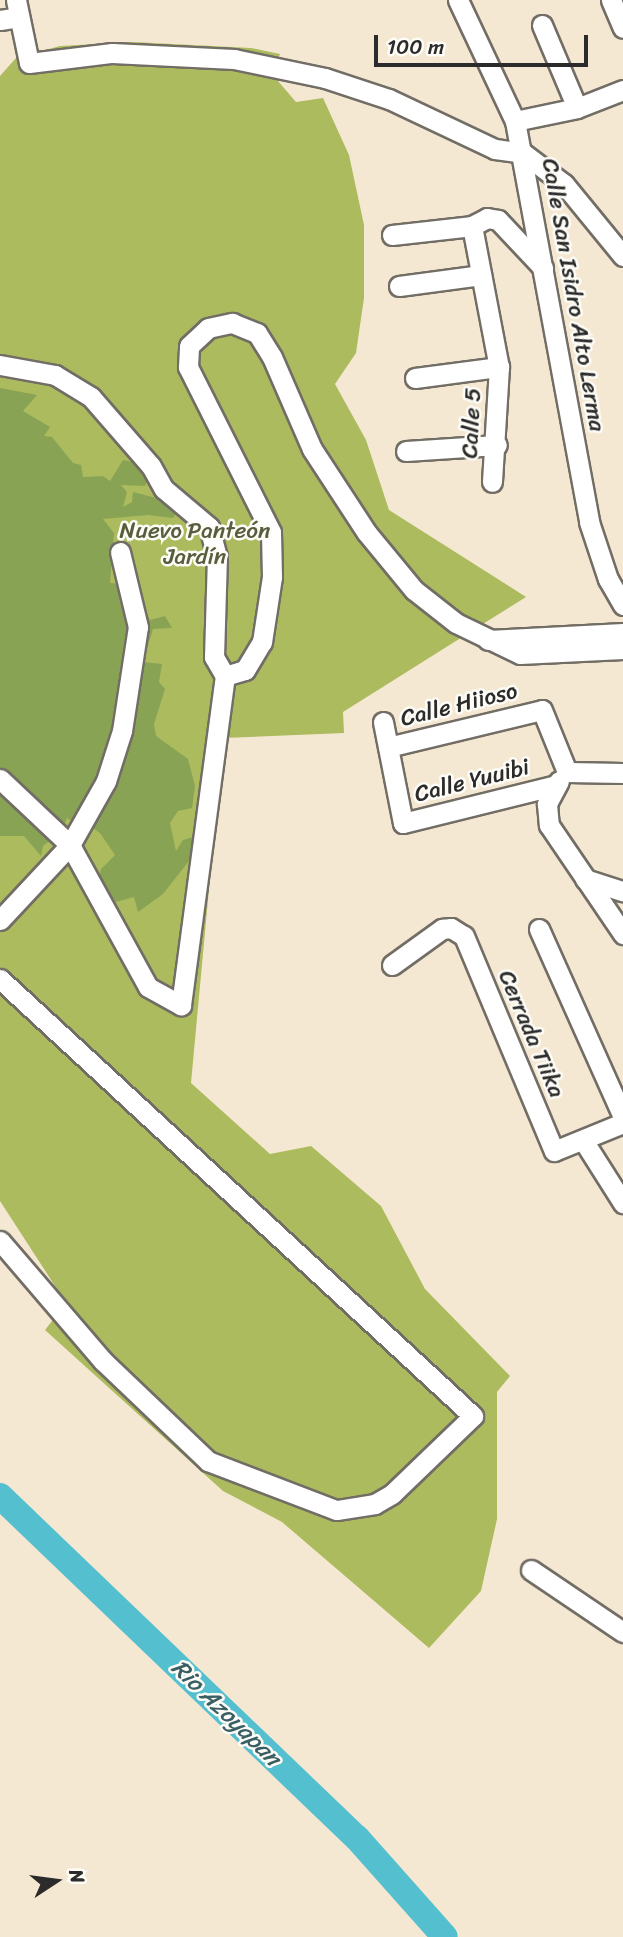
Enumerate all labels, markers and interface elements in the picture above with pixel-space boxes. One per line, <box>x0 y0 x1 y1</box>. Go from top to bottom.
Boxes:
scale bar <box>378 21 592 65</box>
text: 100 m <box>387 28 444 66</box>
street label: Calle San Isidro Alto Lerma <box>535 156 611 434</box>
street label: Calle 5 <box>456 387 488 459</box>
park label: Nuevo Panteón Jardín <box>119 517 271 571</box>
street label: Calle Hiioso <box>398 677 520 733</box>
street label: Calle Yuuibi <box>412 753 532 809</box>
street label: Cerrada Tiika <box>492 966 570 1102</box>
water label: Rio Azoyapan <box>165 1654 287 1772</box>
north arrow <box>21 1846 91 1916</box>
text: N <box>59 1866 95 1886</box>

